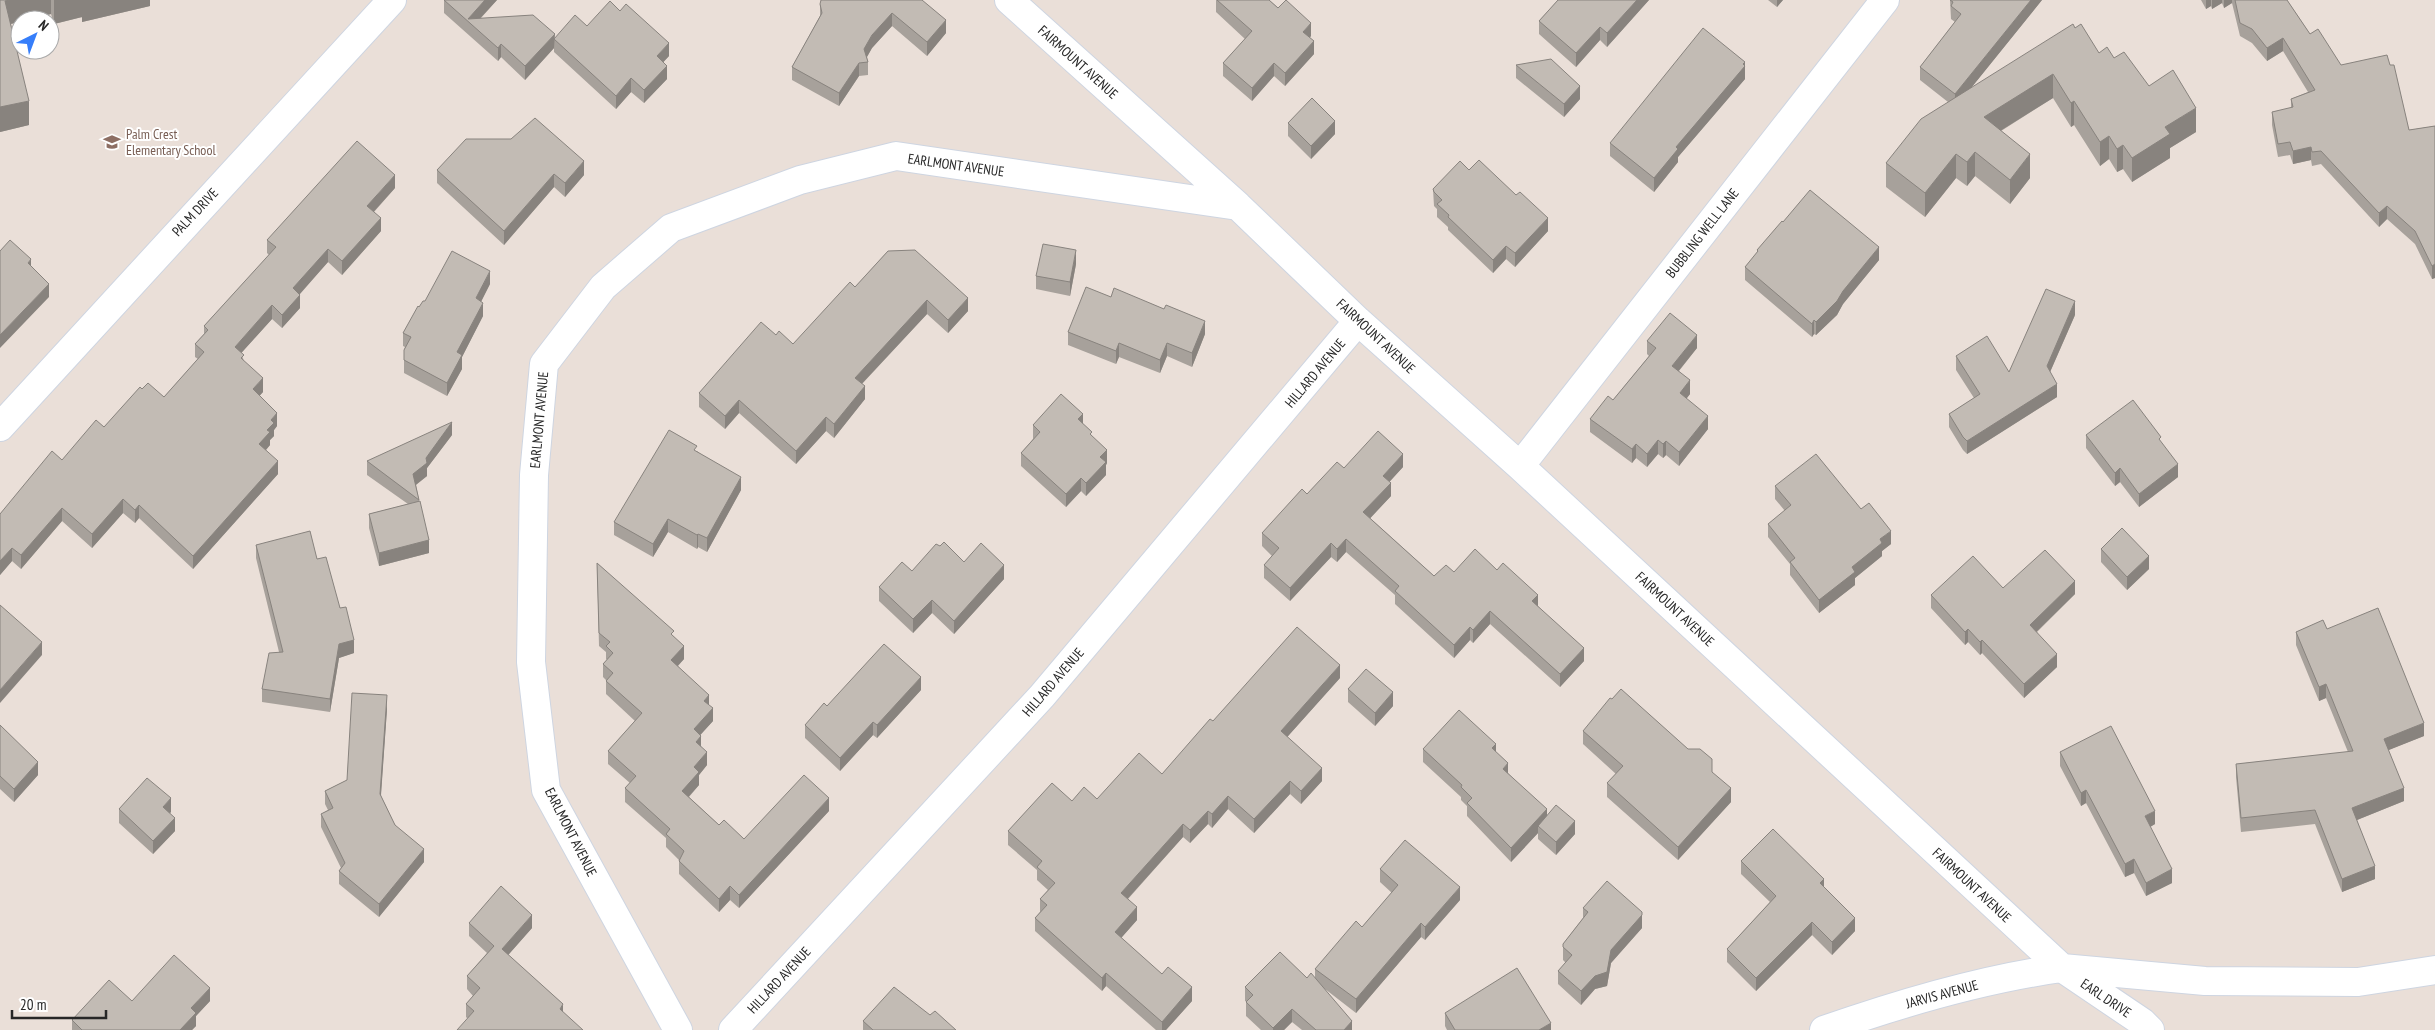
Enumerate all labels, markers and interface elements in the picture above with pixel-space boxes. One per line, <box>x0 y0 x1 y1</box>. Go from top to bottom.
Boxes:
north arrow <box>10 10 60 60</box>
text: N <box>35 16 53 35</box>
street label: FAIRMOUNT AVENUE <box>1034 21 1122 103</box>
place label: Palm Crest Elementary School <box>126 125 216 159</box>
school or university icon: Palm Crest Elementary School <box>102 132 122 152</box>
street label: EARLMONT AVENUE <box>907 149 1005 181</box>
street label: PALM DRIVE <box>168 184 222 240</box>
street label: BUBBLING WELL LANE <box>1661 185 1743 281</box>
street label: FAIRMOUNT AVENUE <box>1333 295 1419 377</box>
street label: HILLARD AVENUE <box>1281 335 1349 411</box>
street label: EARLMONT AVENUE <box>526 371 552 469</box>
street label: FAIRMOUNT AVENUE <box>1632 568 1718 650</box>
street label: HILLARD AVENUE <box>1018 644 1088 720</box>
street label: EARLMONT AVENUE <box>541 785 601 879</box>
street label: FAIRMOUNT AVENUE <box>1929 844 2015 926</box>
street label: HILLARD AVENUE <box>743 943 815 1017</box>
street label: EARL DRIVE <box>2077 974 2135 1022</box>
street label: JARVIS AVENUE <box>1903 976 1980 1013</box>
scale bar <box>12 988 106 1020</box>
text: 20 m <box>20 995 46 1014</box>

